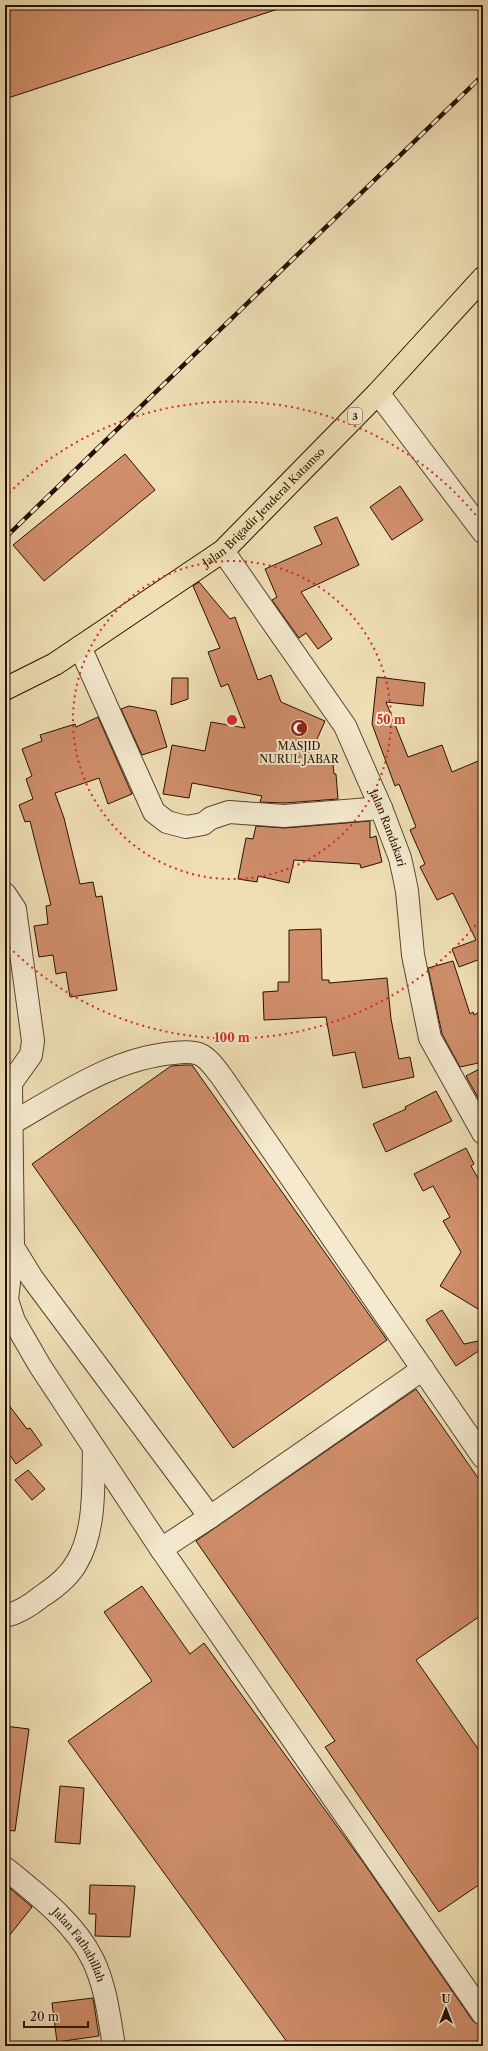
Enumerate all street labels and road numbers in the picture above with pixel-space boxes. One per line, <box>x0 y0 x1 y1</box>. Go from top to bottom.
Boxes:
road number: 3 <box>348 408 362 424</box>
street label: Jalan Brigadir Jenderal Katamso <box>198 444 328 571</box>
street label: Jalan Randakari <box>366 785 409 868</box>
street label: Jalan Fathahillah <box>48 1903 108 1984</box>

